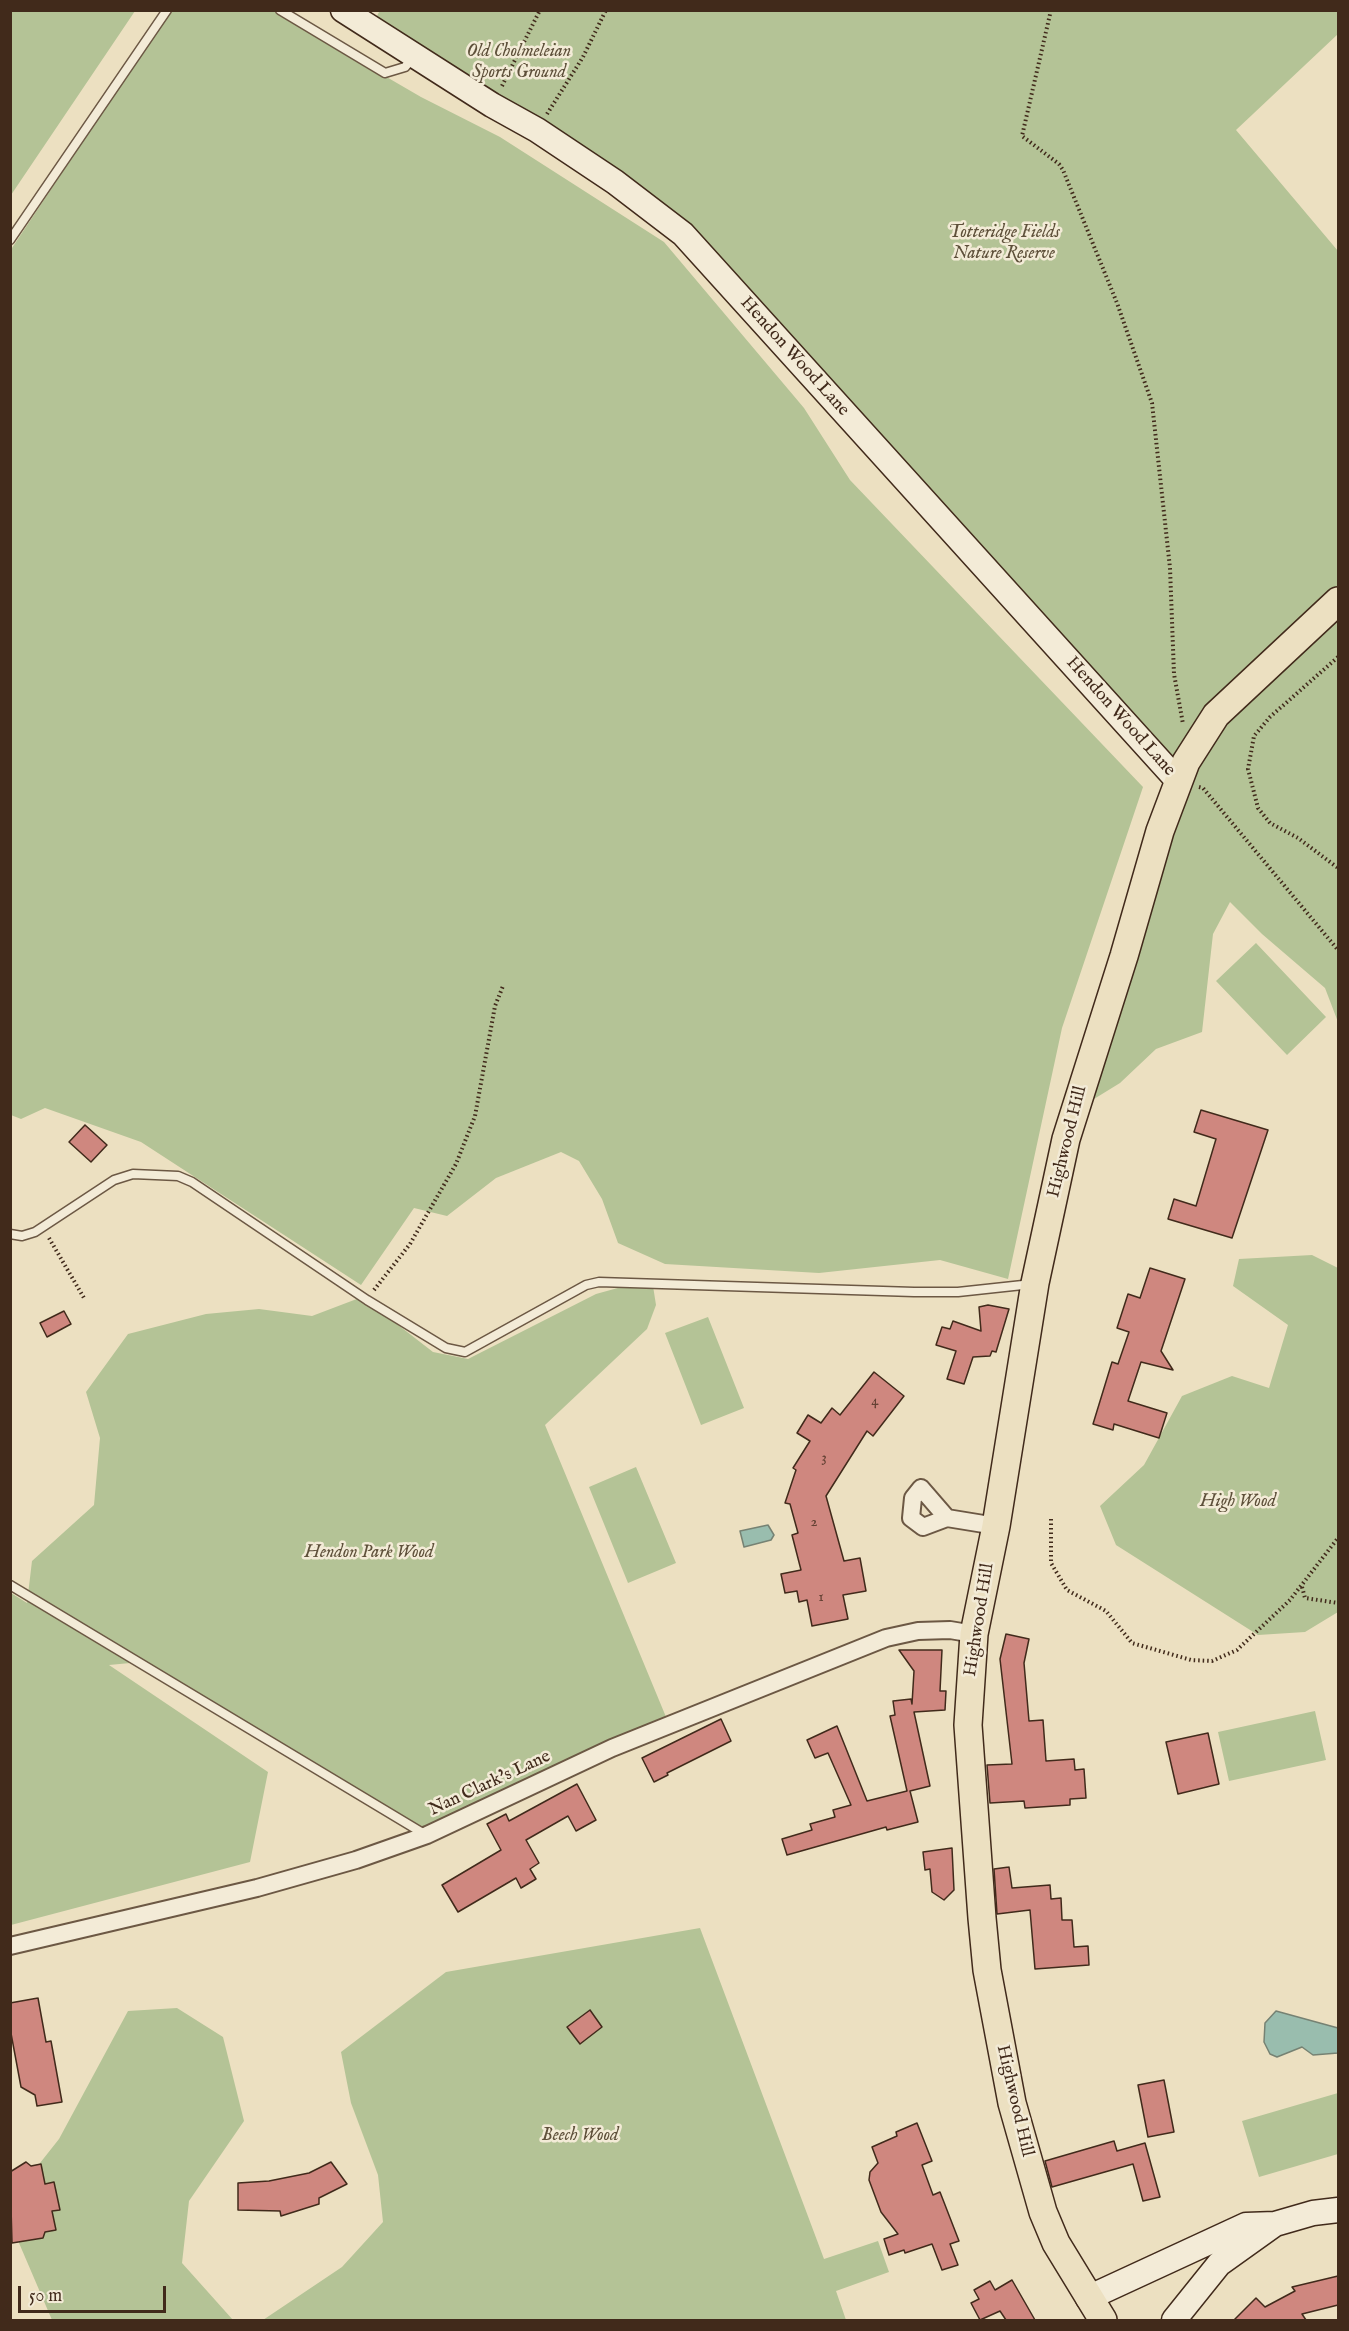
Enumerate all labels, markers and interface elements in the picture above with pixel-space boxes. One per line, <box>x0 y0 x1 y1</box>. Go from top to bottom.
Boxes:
park label: Old Cholmeleian Sports Ground <box>467 41 571 84</box>
park label: Totteridge Fields Nature Reserve <box>948 222 1060 264</box>
street label: Hendon Wood Lane <box>735 293 853 421</box>
street label: Hendon Wood Lane <box>1061 653 1179 781</box>
street label: Highwood Hill <box>1044 1084 1092 1200</box>
house number: 4 <box>871 1393 879 1411</box>
house number: 3 <box>821 1450 827 1468</box>
park label: High Wood <box>1200 1491 1276 1513</box>
house number: 2 <box>810 1514 818 1532</box>
park label: Hendon Park Wood <box>304 1542 434 1564</box>
street label: Highwood Hill <box>960 1562 1000 1678</box>
house number: 1 <box>818 1589 824 1607</box>
street label: Nan Clark's Lane <box>426 1746 554 1822</box>
street label: Highwood Hill <box>991 2043 1037 2159</box>
park label: Beech Wood <box>541 2125 619 2147</box>
scale bar <box>21 2274 170 2312</box>
text: 50 m <box>29 2285 62 2308</box>

